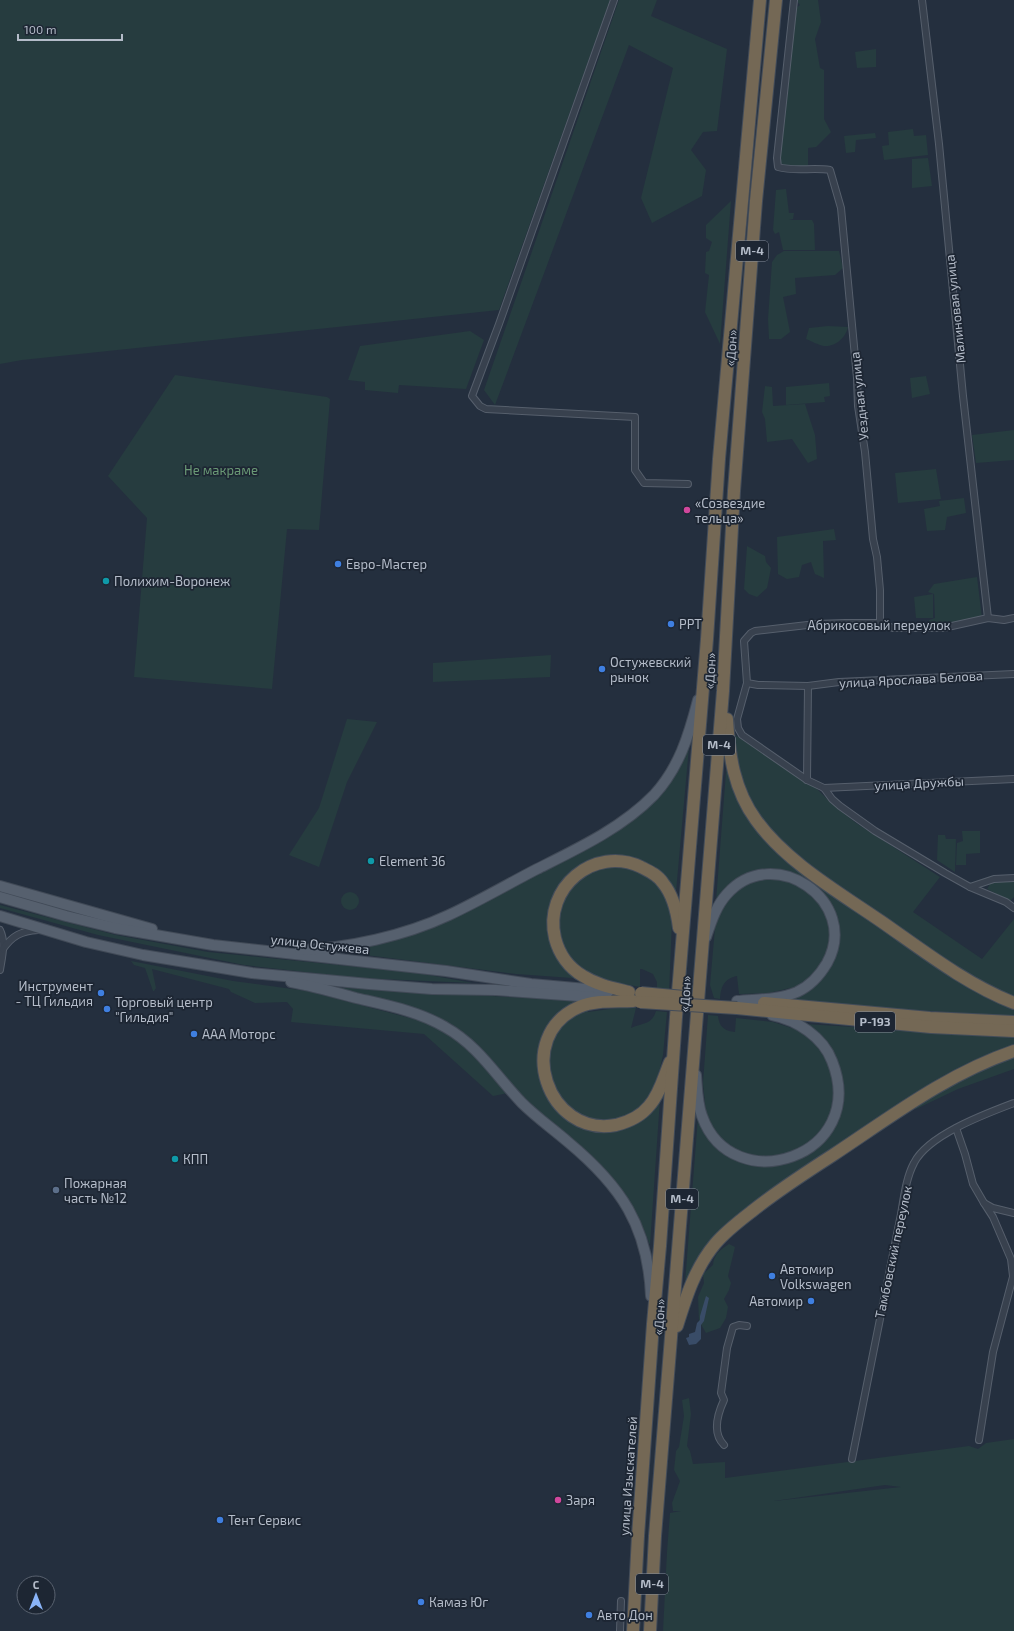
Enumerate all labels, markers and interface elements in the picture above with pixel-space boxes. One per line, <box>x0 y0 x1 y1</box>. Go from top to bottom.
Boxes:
scale bar <box>18 16 122 42</box>
text: 100 m <box>24 22 56 36</box>
road number: М-4 <box>736 241 768 261</box>
street label: Малиновая улица <box>941 254 969 364</box>
street label: «Дон» <box>722 329 740 367</box>
street label: Уездная улица <box>846 351 872 441</box>
park label: Не макраме <box>184 462 258 478</box>
place label: «Созвездие тельца» <box>695 495 765 526</box>
marker: «Созвездие тельца» <box>682 505 692 515</box>
place label: Евро-Мастер <box>346 556 427 572</box>
marker: Евро-Мастер <box>333 559 343 569</box>
place label: Полихим-Воронеж <box>114 573 230 589</box>
marker: Полихим-Воронеж <box>101 576 111 586</box>
place label: РРТ <box>679 616 702 632</box>
street label: Абрикосовый переулок <box>807 617 951 633</box>
marker: РРТ <box>666 619 676 629</box>
street label: «Дон» <box>701 652 719 690</box>
place label: Остужевский рынок <box>610 654 691 685</box>
marker: Остужевский рынок <box>597 664 607 674</box>
street label: улица Ярослава Белова <box>839 667 983 691</box>
road number: М-4 <box>703 735 735 755</box>
street label: улица Дружбы <box>874 773 964 793</box>
place label: Element 36 <box>379 853 446 869</box>
marker: Element 36 <box>366 856 376 866</box>
street label: улица Остужева <box>270 931 370 957</box>
street label: «Дон» <box>676 975 694 1013</box>
place label: Инструмент - ТЦ Гильдия <box>15 978 94 1009</box>
marker: Инструмент - ТЦ Гильдия <box>96 988 106 998</box>
place label: Торговый центр "Гильдия" <box>115 994 213 1025</box>
marker: Торговый центр "Гильдия" <box>102 1004 112 1014</box>
road number: Р-193 <box>855 1012 895 1032</box>
place label: ААА Моторс <box>202 1026 276 1042</box>
marker: ААА Моторс <box>189 1029 199 1039</box>
place label: КПП <box>183 1151 208 1167</box>
marker: КПП <box>170 1154 180 1164</box>
place label: Пожарная часть №12 <box>64 1175 127 1206</box>
street label: Тамбовский переулок <box>871 1184 915 1320</box>
marker: Пожарная часть №12 <box>51 1185 61 1195</box>
road number: М-4 <box>666 1189 698 1209</box>
place label: Автомир Volkswagen <box>780 1261 851 1292</box>
marker: Автомир Volkswagen <box>767 1271 777 1281</box>
place label: Автомир <box>749 1293 803 1309</box>
marker: Автомир <box>806 1296 816 1306</box>
street label: «Дон» <box>650 1298 668 1336</box>
street label: улица Изыскателей <box>616 1416 640 1536</box>
place label: Заря <box>566 1492 595 1508</box>
marker: Заря <box>553 1495 563 1505</box>
place label: Тент Сервис <box>228 1512 301 1528</box>
marker: Тент Сервис <box>215 1515 225 1525</box>
road number: М-4 <box>636 1574 668 1594</box>
north arrow <box>16 1575 56 1615</box>
text: С <box>33 1578 40 1591</box>
place label: Камаз Юг <box>429 1594 488 1610</box>
marker: Камаз Юг <box>416 1597 426 1607</box>
place label: Авто Дон <box>597 1607 653 1623</box>
marker: Авто Дон <box>584 1610 594 1620</box>

